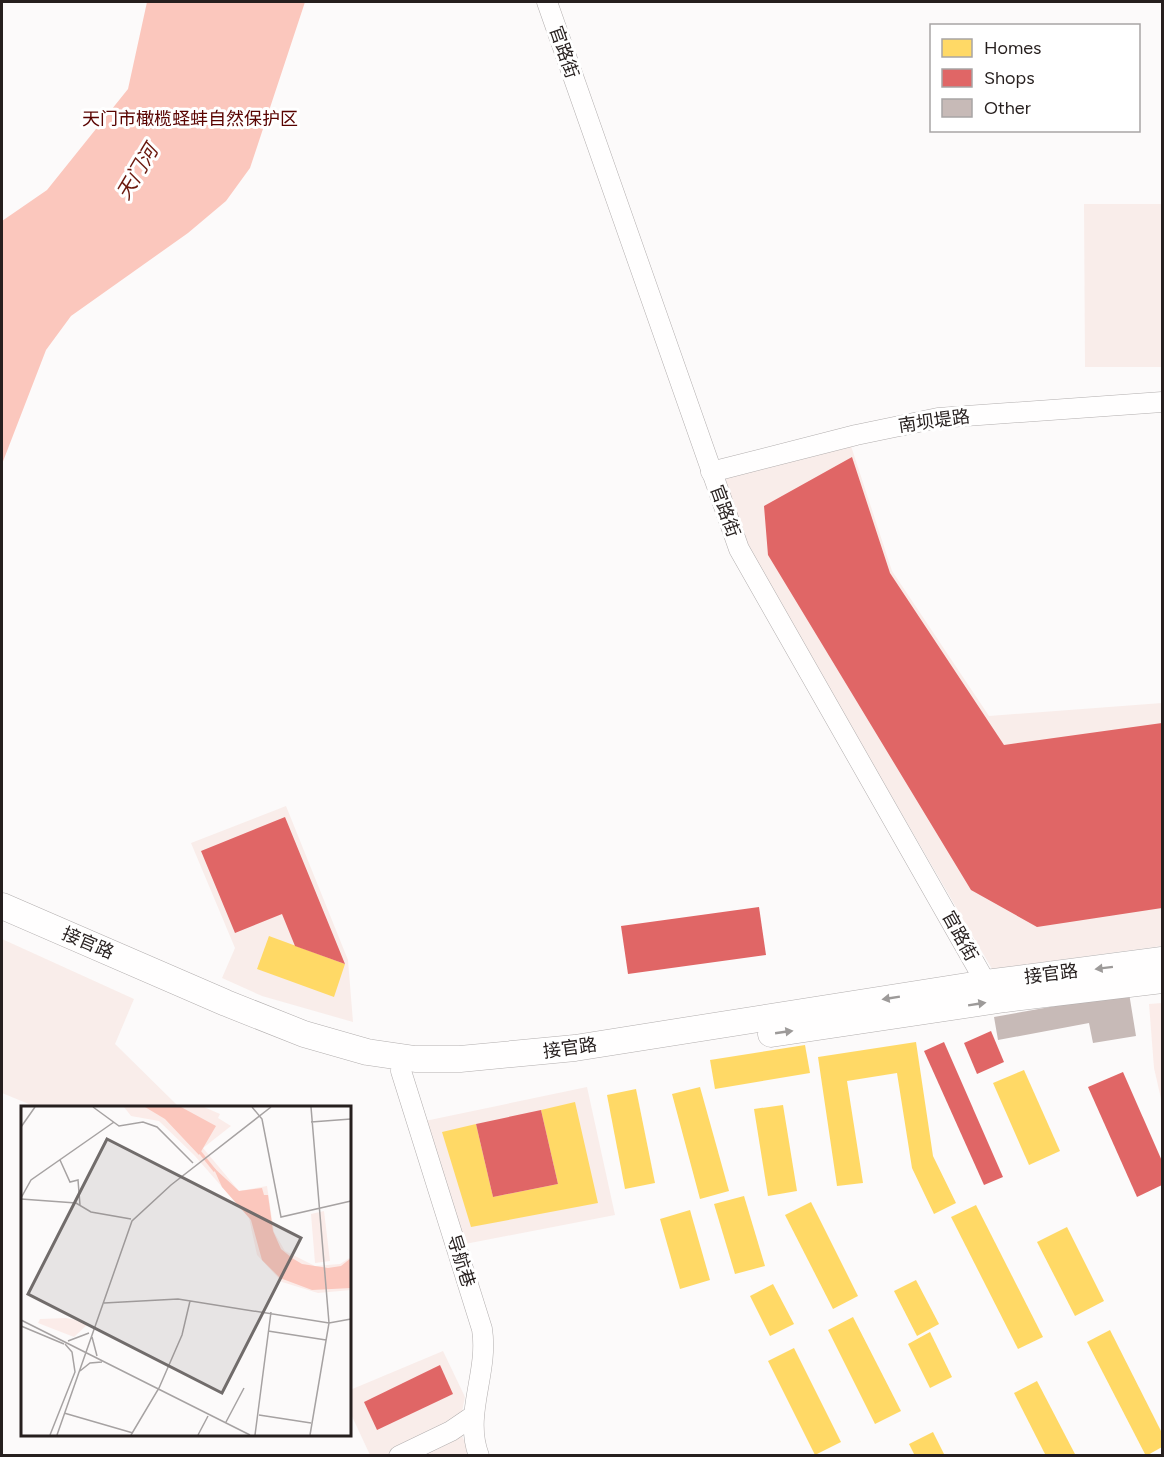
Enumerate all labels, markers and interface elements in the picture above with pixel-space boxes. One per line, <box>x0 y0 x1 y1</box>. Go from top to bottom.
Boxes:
street label: 官路街 <box>545 23 583 81</box>
legend <box>930 24 1140 132</box>
text: Homes <box>984 37 1042 59</box>
text: Shops <box>984 67 1035 89</box>
text: Other <box>984 97 1031 119</box>
park label: 天门市橄榄蛏蚌自然保护区 <box>82 108 298 130</box>
water label: 天门河 <box>111 137 165 204</box>
street label: 南坝堤路 <box>897 405 971 437</box>
street label: 官路街 <box>705 482 745 540</box>
street label: 官路街 <box>937 907 983 965</box>
street label: 接官路 <box>59 922 117 964</box>
street label: 接官路 <box>1023 960 1079 988</box>
one-way arrow <box>1095 963 1114 972</box>
one-way arrow <box>881 993 900 1002</box>
one-way arrow <box>968 999 987 1008</box>
one-way arrow <box>775 1028 794 1037</box>
street label: 接官路 <box>542 1033 598 1063</box>
inset map <box>21 1106 351 1436</box>
street label: 导航巷 <box>443 1232 479 1290</box>

